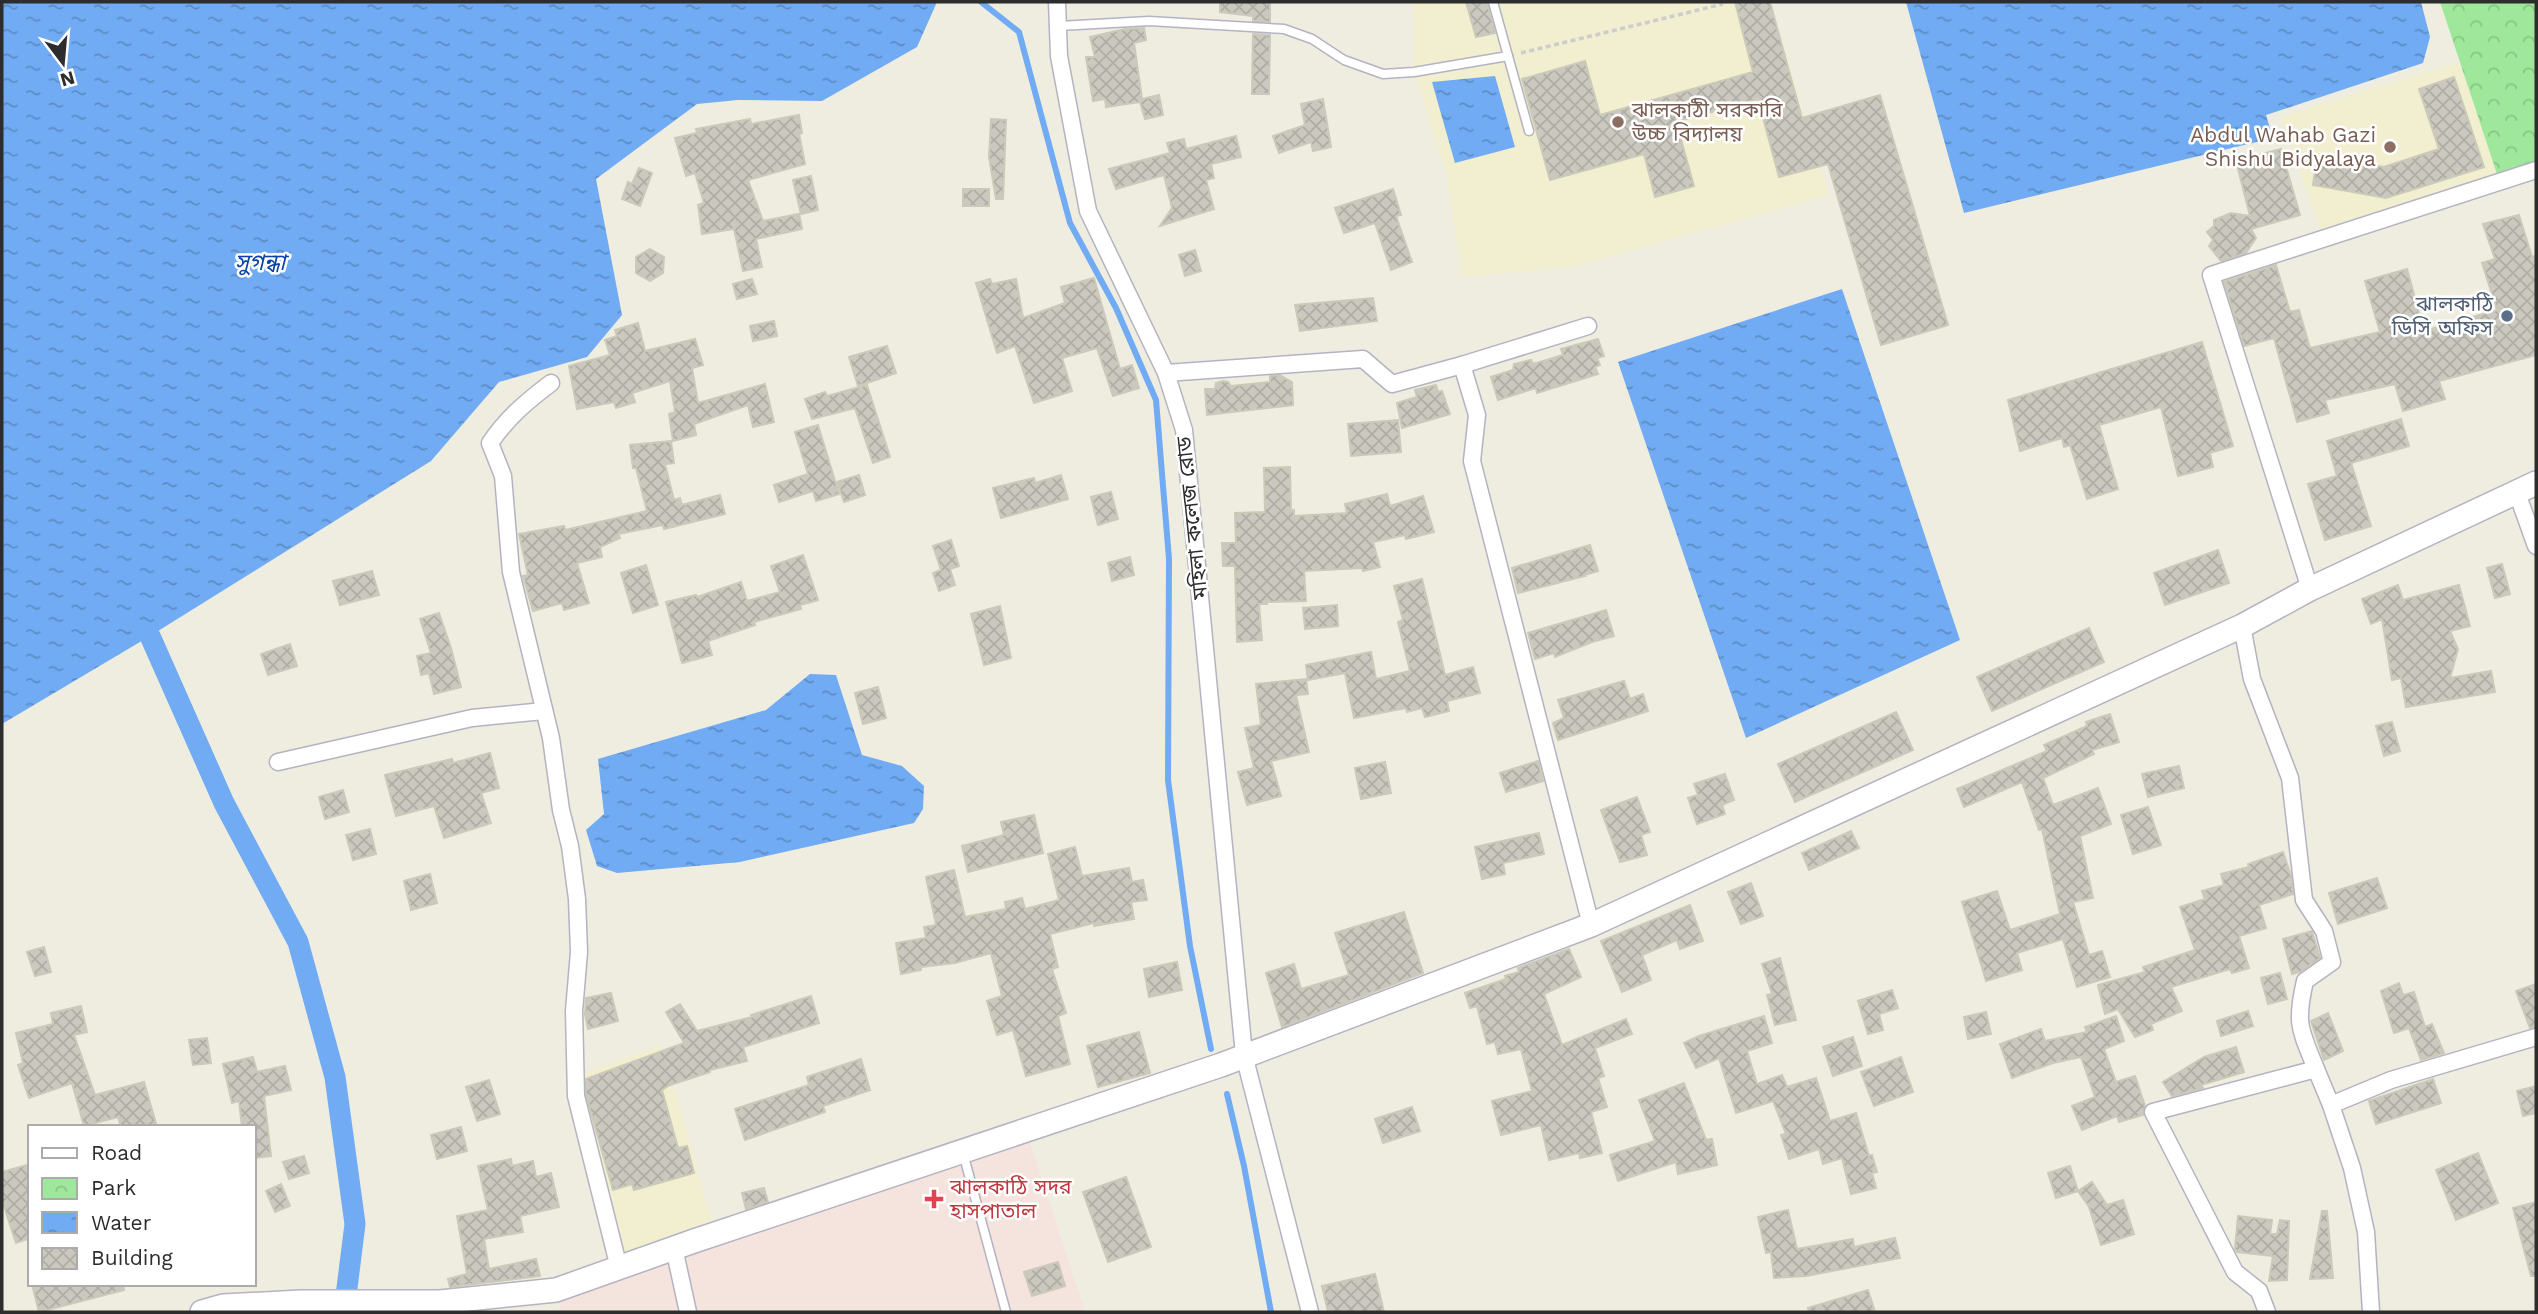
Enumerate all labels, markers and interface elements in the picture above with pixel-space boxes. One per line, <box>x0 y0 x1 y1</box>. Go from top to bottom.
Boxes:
north arrow <box>28 28 98 98</box>
text: N <box>58 66 77 92</box>
place label: ঝালকাঠী সরকারি উচ্চ বিদ্যালয় <box>1631 97 1783 146</box>
marker: ঝালকাঠী সরকারি উচ্চ বিদ্যালয় <box>1610 114 1626 130</box>
place label: Abdul Wahab Gazi Shishu Bidyalaya <box>2190 122 2376 171</box>
marker: Abdul Wahab Gazi Shishu Bidyalaya <box>2382 139 2398 155</box>
water label: সুগন্ধা <box>235 249 289 276</box>
place label: ঝালকাঠি ডিসি অফিস <box>2391 291 2494 340</box>
marker: ঝালকাঠি ডিসি অফিস <box>2499 308 2515 324</box>
street label: মহিলা কলেজ রোড <box>1170 434 1213 602</box>
legend <box>28 1125 256 1286</box>
text: Road <box>91 1140 142 1165</box>
place label: ঝালকাঠি সদর হাসপাতাল <box>949 1174 1072 1223</box>
text: Park <box>91 1175 136 1200</box>
marker: ঝালকাঠি সদর হাসপাতাল <box>924 1189 944 1209</box>
text: Water <box>91 1210 152 1235</box>
text: Building <box>91 1245 173 1270</box>

